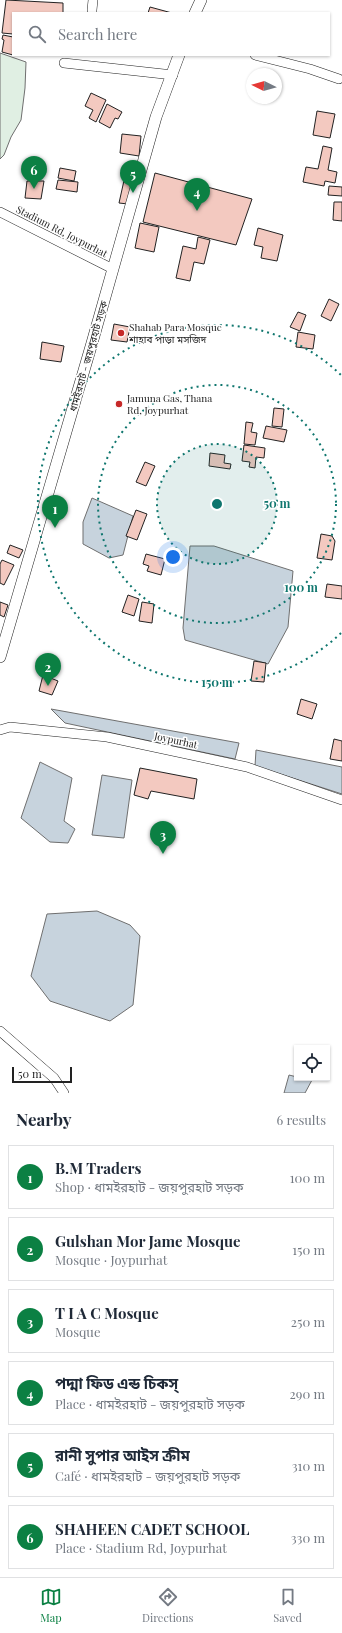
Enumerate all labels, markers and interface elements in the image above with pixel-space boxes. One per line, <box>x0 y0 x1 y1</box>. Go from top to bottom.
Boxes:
search box <box>12 12 330 56</box>
icon: search <box>26 23 48 45</box>
text: Search here <box>58 24 137 44</box>
north arrow <box>246 68 282 104</box>
pin: 6 <box>21 156 47 189</box>
pin: 5 <box>120 160 146 193</box>
pin: 4 <box>184 178 210 211</box>
street label: Stadium Rd, Joypurhat <box>14 202 111 260</box>
street label: ধামইরহাট - জয়পুরহাট সড়ক <box>65 298 111 413</box>
place label: Shahab Para Mosque শাহাব পাড়া মসজিদ <box>128 320 222 346</box>
marker: Shahab Para Mosque শাহাব পাড়া মসজিদ <box>116 328 126 338</box>
place label: Jamuna Gas, Thana Rd, Joypurhat <box>126 391 212 417</box>
marker: Jamuna Gas, Thana Rd, Joypurhat <box>114 399 124 409</box>
pin: 1 <box>42 495 68 528</box>
text: 50 m <box>264 495 291 511</box>
centre of rings <box>210 497 224 511</box>
your location <box>163 547 183 567</box>
text: 100 m <box>284 579 318 595</box>
pin: 2 <box>35 653 61 686</box>
text: 150 m <box>201 674 233 690</box>
street label: Joypurhat <box>152 728 199 751</box>
pin: 3 <box>150 821 176 854</box>
map controls <box>294 1045 330 1081</box>
button: locate <box>294 1045 330 1081</box>
scale bar <box>12 1065 72 1084</box>
text: 50 m <box>18 1066 42 1081</box>
text: Nearby <box>16 1108 71 1130</box>
text: 6 results <box>276 1111 326 1128</box>
text: B.M Traders <box>55 1158 141 1178</box>
text: 1 <box>28 1169 32 1186</box>
text: 100 m <box>290 1169 325 1186</box>
text: Shop · ধামইরহাট - জয়পুরহাট সড়ক <box>55 1178 244 1195</box>
text: Gulshan Mor Jame Mosque <box>55 1231 241 1251</box>
text: 2 <box>27 1241 33 1258</box>
text: 150 m <box>292 1241 325 1258</box>
text: Mosque · Joypurhat <box>55 1251 167 1268</box>
text: T I A C Mosque <box>55 1303 159 1323</box>
text: 3 <box>27 1313 33 1330</box>
text: 250 m <box>291 1313 325 1330</box>
text: Mosque <box>55 1323 100 1340</box>
text: পদ্মা ফিড এন্ড চিকস্‌ <box>55 1373 178 1393</box>
text: 4 <box>27 1385 33 1402</box>
text: 290 m <box>290 1385 325 1402</box>
text: Place · ধামইরহাট - জয়পুরহাট সড়ক <box>55 1395 245 1412</box>
text: রানী সুপার আইস ক্রীম <box>55 1445 190 1465</box>
text: 5 <box>27 1457 33 1474</box>
text: 310 m <box>292 1457 325 1474</box>
text: Café · ধামইরহাট - জয়পুরহাট সড়ক <box>55 1467 240 1484</box>
text: SHAHEEN CADET SCHOOL <box>55 1519 249 1539</box>
text: 6 <box>26 1529 34 1546</box>
text: 330 m <box>291 1529 325 1546</box>
text: Place · Stadium Rd, Joypurhat <box>55 1539 227 1556</box>
tab: Map <box>40 1586 62 1625</box>
tab: Directions <box>142 1586 193 1625</box>
tab: Saved <box>273 1586 302 1625</box>

